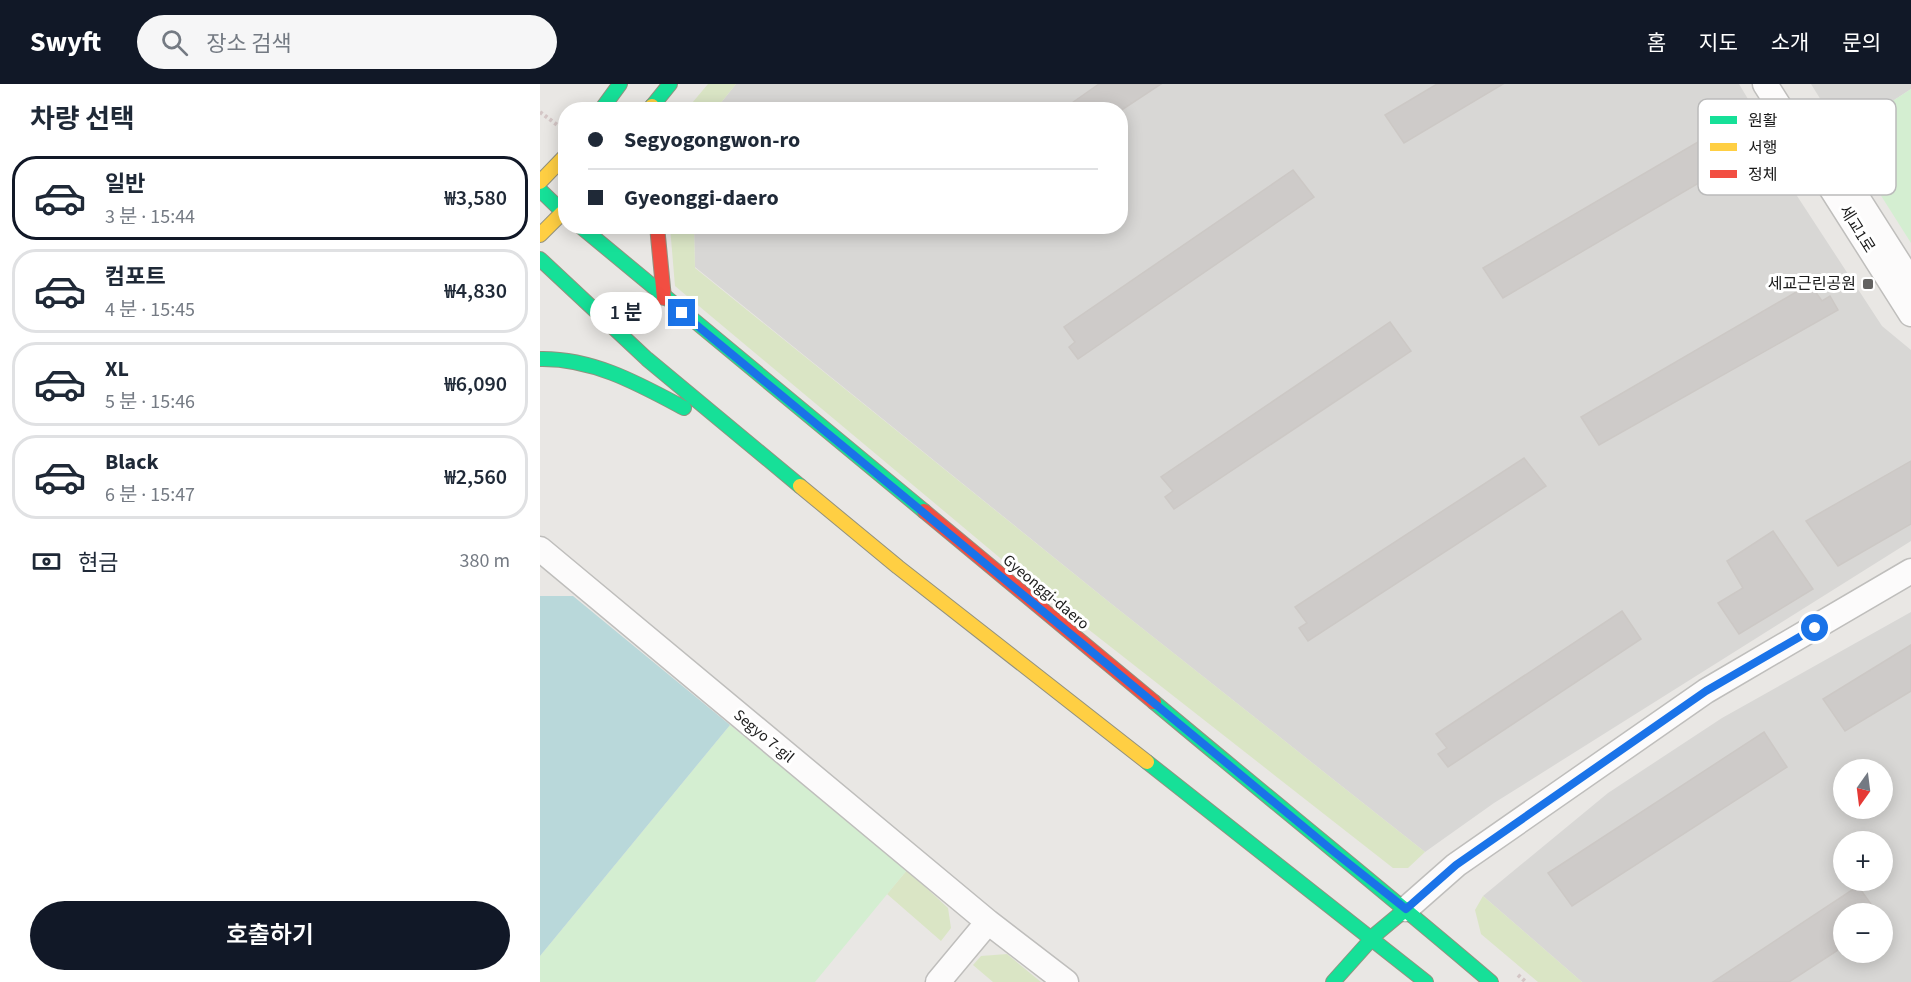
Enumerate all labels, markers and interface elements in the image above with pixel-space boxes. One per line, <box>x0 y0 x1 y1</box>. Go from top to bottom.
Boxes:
search box <box>137 15 557 69</box>
text: Swyft <box>30 22 101 62</box>
icon: search <box>158 26 191 59</box>
text: 장소 검색 <box>206 28 292 60</box>
text: 홈 <box>1647 28 1666 58</box>
text: 지도 <box>1699 28 1738 58</box>
text: 소개 <box>1771 28 1809 58</box>
text: 문의 <box>1842 28 1881 58</box>
legend <box>1698 99 1896 195</box>
text: 차량 선택 <box>30 100 135 139</box>
text: 원활 <box>1748 110 1778 132</box>
text: Segyogongwon-ro <box>624 124 800 156</box>
text: 서행 <box>1748 137 1777 159</box>
text: 정체 <box>1748 164 1777 186</box>
text: 일반 <box>105 168 145 200</box>
icon: car <box>33 171 87 225</box>
text: ₩3,580 <box>445 182 507 214</box>
text: Gyeonggi-daero <box>624 182 779 214</box>
street label: 세교1로 <box>1834 201 1880 257</box>
text: 3 분 · 15:44 <box>105 203 195 231</box>
text: 컴포트 <box>105 261 166 293</box>
icon: car <box>33 264 87 318</box>
place label: 세교근린공원 <box>1768 273 1856 295</box>
text: ₩4,830 <box>445 275 507 307</box>
marker: 세교근린공원 <box>1861 277 1875 291</box>
callout: 1 분 <box>589 292 661 334</box>
text: 4 분 · 15:45 <box>105 296 195 324</box>
text: 1 분 <box>610 299 642 327</box>
route end <box>668 299 695 326</box>
text: XL <box>105 353 129 385</box>
icon: car <box>33 357 87 411</box>
text: ₩6,090 <box>445 368 507 400</box>
text: 5 분 · 15:46 <box>105 388 195 416</box>
text: Black <box>105 446 159 478</box>
icon: car <box>33 450 87 504</box>
text: ₩2,560 <box>445 461 507 493</box>
text: 6 분 · 15:47 <box>105 481 195 509</box>
icon: cash <box>30 545 63 578</box>
text: 현금 <box>78 547 118 579</box>
text: 380 m <box>460 547 510 575</box>
street label: Gyeonggi-daero <box>998 549 1094 635</box>
route start <box>1801 614 1828 641</box>
street label: Segyo 7-gil <box>729 704 799 768</box>
north arrow <box>1833 759 1893 819</box>
map controls <box>1833 759 1893 963</box>
button: + <box>1833 831 1893 891</box>
button: 호출하기 <box>30 901 510 970</box>
button: − <box>1833 903 1893 963</box>

